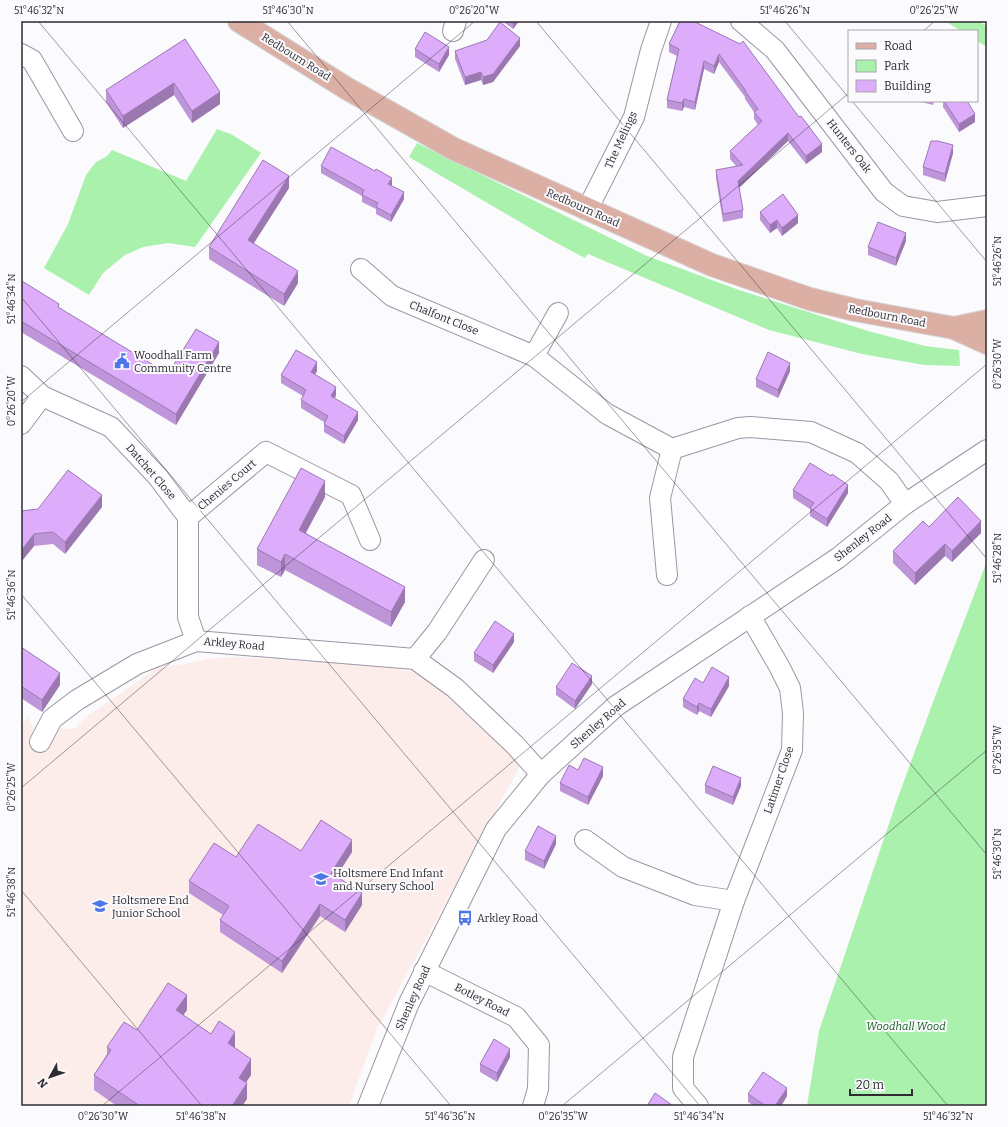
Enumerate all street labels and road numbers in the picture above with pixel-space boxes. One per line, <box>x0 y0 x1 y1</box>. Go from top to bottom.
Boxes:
street label: Redbourn Road <box>259 31 333 84</box>
street label: The Melings <box>602 109 640 171</box>
street label: Hunters Oak <box>824 116 875 176</box>
street label: Redbourn Road <box>544 186 622 230</box>
street label: Chalfont Close <box>407 298 481 338</box>
street label: Redbourn Road <box>847 302 927 330</box>
street label: Datchet Close <box>123 441 179 503</box>
street label: Chenies Court <box>195 457 259 513</box>
street label: Shenley Road <box>832 511 895 564</box>
street label: Arkley Road <box>203 635 265 653</box>
street label: Shenley Road <box>568 696 629 752</box>
street label: Latimer Close <box>761 745 797 815</box>
street label: Shenley Road <box>393 963 433 1032</box>
street label: Botley Road <box>452 981 512 1020</box>

